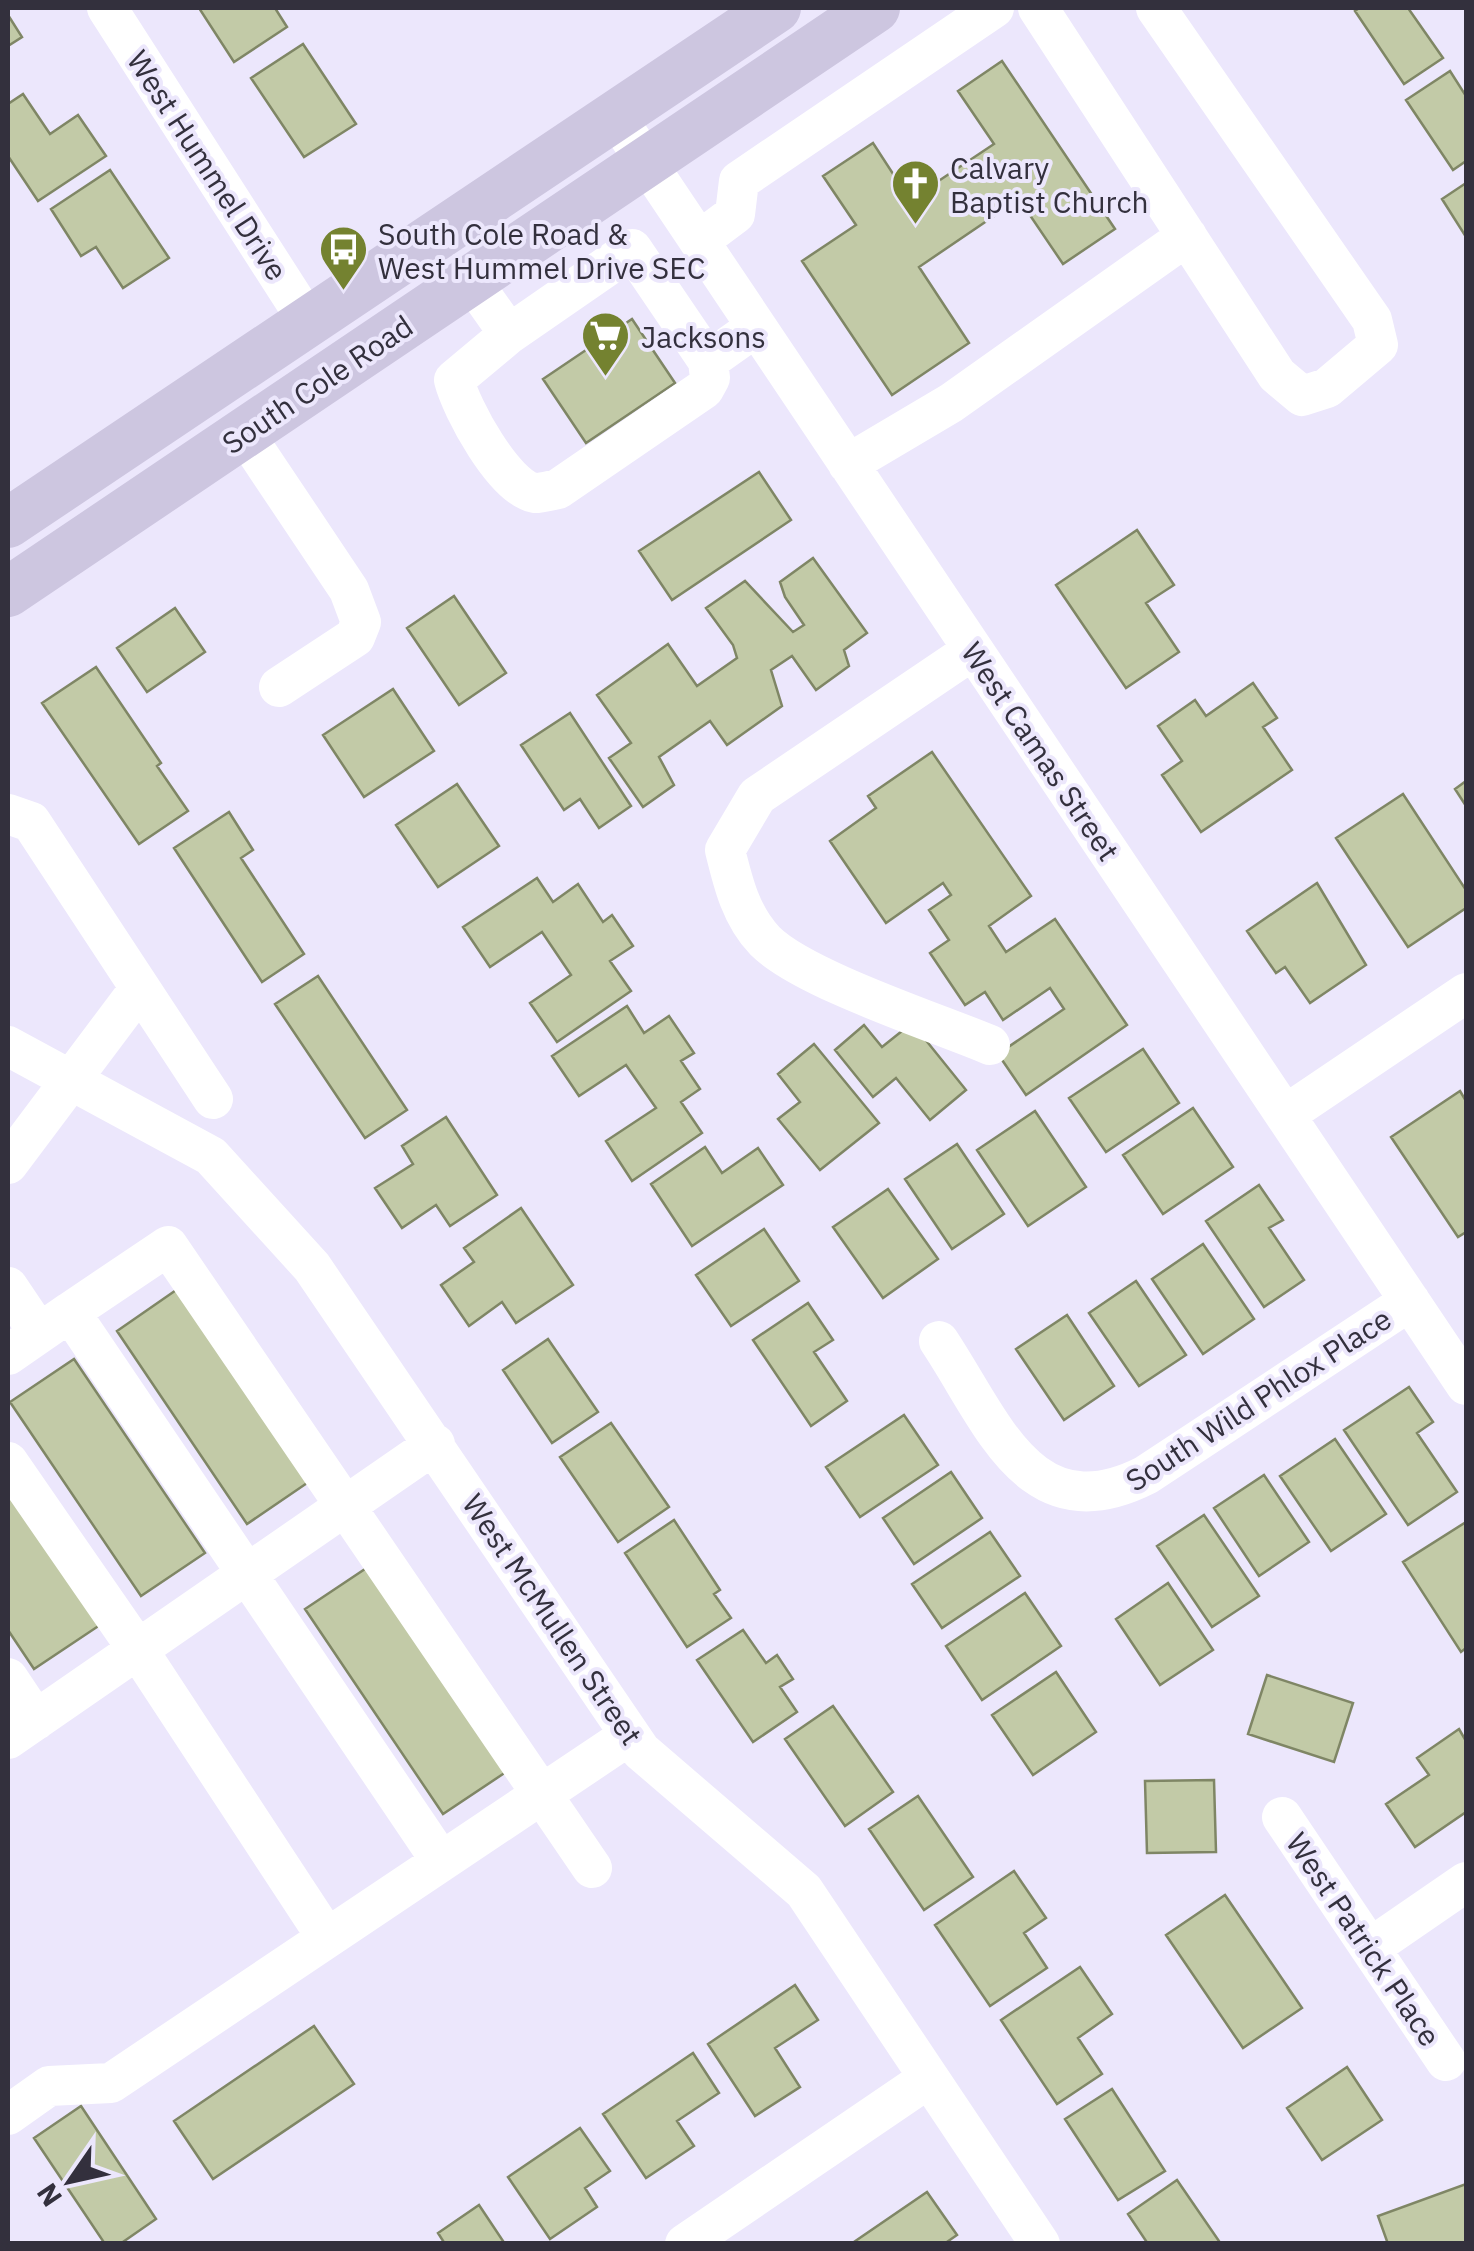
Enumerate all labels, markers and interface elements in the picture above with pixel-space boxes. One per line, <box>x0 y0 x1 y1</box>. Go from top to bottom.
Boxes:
street label: West Hummel Drive <box>119 43 297 287</box>
place label: Calvary Baptist Church <box>950 148 1149 221</box>
church icon: Calvary Baptist Church <box>889 158 941 226</box>
place label: South Cole Road & West Hummel Drive SEC <box>378 214 705 287</box>
bus stop icon: South Cole Road & West Hummel Drive SEC <box>317 224 369 292</box>
street label: South Cole Road <box>214 306 420 462</box>
supermarket icon: Jacksons <box>580 310 632 378</box>
place label: Jacksons <box>641 317 766 356</box>
street label: West Camas Street <box>953 634 1129 868</box>
street label: South Wild Phlox Place <box>1118 1299 1398 1499</box>
street label: West McMullen Street <box>454 1486 652 1752</box>
street label: West Patrick Place <box>1278 1825 1450 2053</box>
north arrow <box>20 2131 120 2231</box>
text: N <box>28 2177 70 2214</box>

